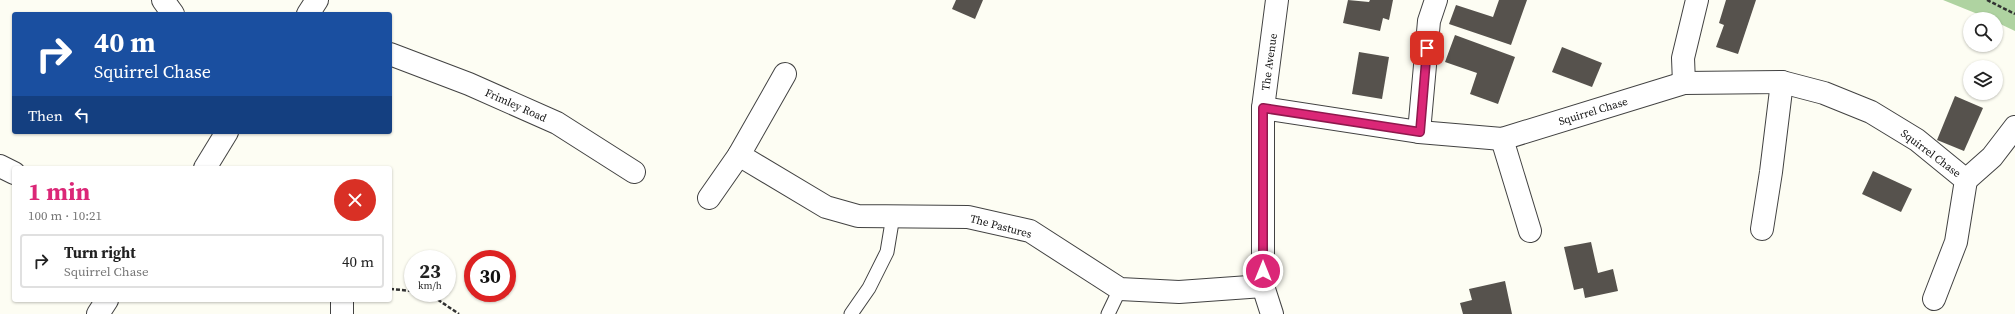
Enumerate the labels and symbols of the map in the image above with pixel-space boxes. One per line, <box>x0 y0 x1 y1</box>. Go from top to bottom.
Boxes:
pin <box>1410 31 1444 65</box>
street label: The Avenue <box>1258 32 1281 92</box>
street label: Frimley Road <box>483 85 550 126</box>
street label: Squirrel Chase <box>1557 94 1630 129</box>
street label: Squirrel Chase <box>1898 126 1964 181</box>
street label: The Pastures <box>968 211 1034 242</box>
speed limit sign: 30 <box>464 250 516 302</box>
position arrow <box>1242 250 1284 292</box>

